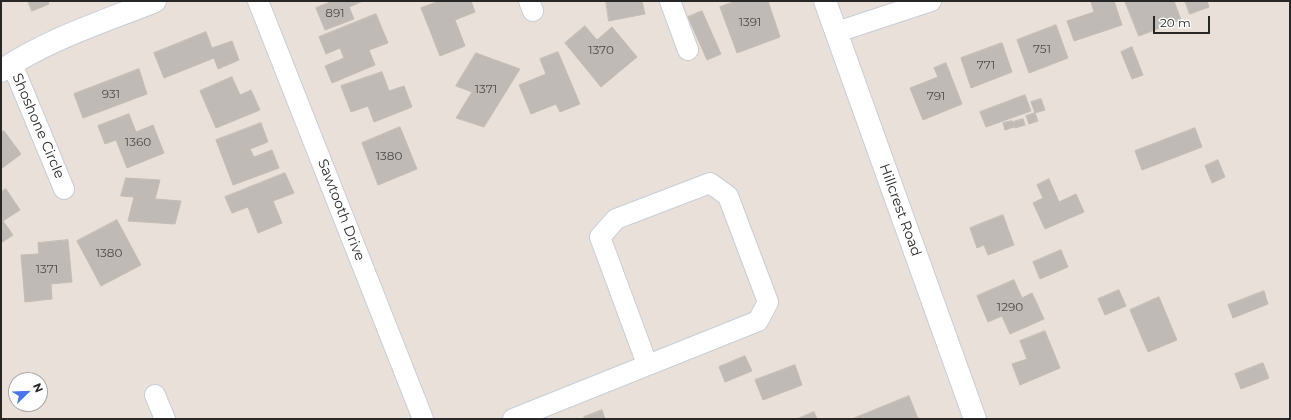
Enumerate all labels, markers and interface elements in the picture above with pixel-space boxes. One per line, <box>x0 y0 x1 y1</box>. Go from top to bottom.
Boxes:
house number: 891 <box>325 6 345 20</box>
scale bar <box>1155 8 1212 34</box>
house number: 1391 <box>739 15 761 29</box>
text: 20 m <box>1160 15 1191 30</box>
house number: 751 <box>1033 42 1051 56</box>
house number: 1370 <box>588 43 614 57</box>
house number: 771 <box>977 58 995 72</box>
street label: Shoshone Circle <box>8 71 68 181</box>
house number: 1371 <box>475 82 497 96</box>
house number: 931 <box>102 87 120 101</box>
house number: 791 <box>927 89 945 103</box>
house number: 1360 <box>125 135 151 149</box>
house number: 1380 <box>376 149 402 163</box>
street label: Sawtooth Drive <box>314 157 368 263</box>
street label: Hillcrest Road <box>875 161 925 259</box>
house number: 1380 <box>96 246 122 260</box>
house number: 1371 <box>36 262 58 276</box>
house number: 1290 <box>997 300 1023 314</box>
north arrow <box>8 372 48 412</box>
text: N <box>30 381 46 395</box>

